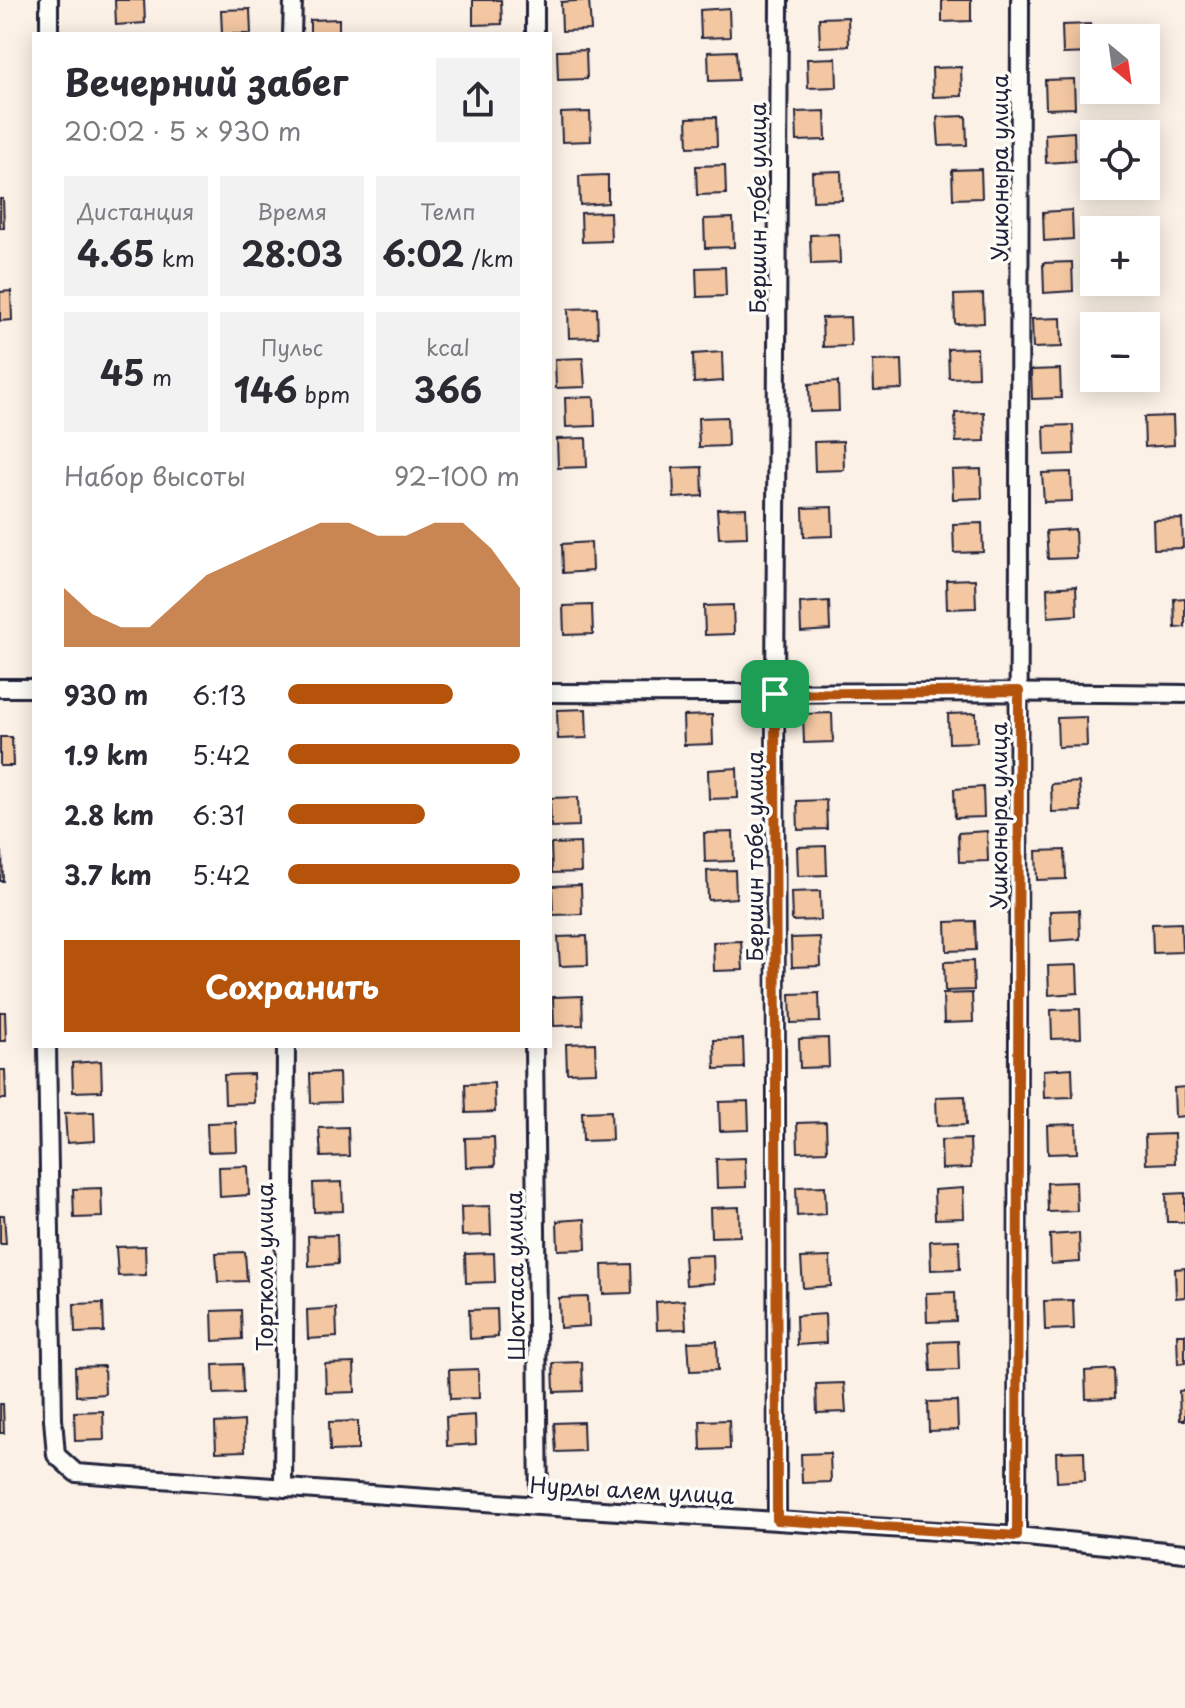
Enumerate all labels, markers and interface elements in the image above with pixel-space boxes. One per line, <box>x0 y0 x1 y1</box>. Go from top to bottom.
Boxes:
north arrow <box>1080 24 1160 104</box>
map controls <box>1080 24 1160 392</box>
text: Вечерний забег <box>64 54 348 108</box>
button: share <box>436 58 520 142</box>
street label: Ушконыра улица <box>982 74 1015 262</box>
street label: Бершин тобе улица <box>740 102 773 313</box>
text: 20:02 · 5 × 930 m <box>64 111 301 150</box>
button: locate <box>1080 120 1160 200</box>
text: Дистанция <box>78 194 194 227</box>
text: Время <box>257 194 327 227</box>
text: Темп <box>420 194 476 227</box>
button: + <box>1080 216 1160 296</box>
text: 4.65 <box>77 227 155 279</box>
text: 28:03 <box>241 227 343 279</box>
text: 6:02 <box>382 227 464 279</box>
text: km <box>155 241 195 274</box>
text: /km <box>464 241 514 274</box>
button: − <box>1080 312 1160 392</box>
text: Пульс <box>261 330 323 363</box>
text: kcal <box>426 330 470 363</box>
text: 45 <box>100 346 145 398</box>
text: m <box>145 360 172 393</box>
text: 146 <box>234 363 298 415</box>
text: 366 <box>414 363 482 415</box>
text: bpm <box>298 377 350 410</box>
text: Набор высоты <box>64 456 246 495</box>
text: 92–100 m <box>394 456 520 495</box>
pin <box>741 660 809 728</box>
icon: arrive <box>753 672 797 716</box>
text: 930 m <box>64 675 148 714</box>
text: 6:13 <box>192 675 247 714</box>
street label: Ушконыра улица <box>981 722 1014 910</box>
text: 1.9 km <box>64 735 148 774</box>
text: 5:42 <box>192 735 251 774</box>
street label: Бершин тобе улица <box>737 750 770 961</box>
text: 2.8 km <box>64 795 154 834</box>
text: 6:31 <box>192 795 245 834</box>
text: 3.7 km <box>64 855 152 894</box>
text: 5:42 <box>192 855 251 894</box>
button: Сохранить <box>64 940 520 1032</box>
street label: Тортколь улица <box>247 1183 280 1351</box>
street label: Шоктаса улица <box>496 1191 532 1361</box>
street label: Нурлы алем улица <box>529 1467 735 1511</box>

